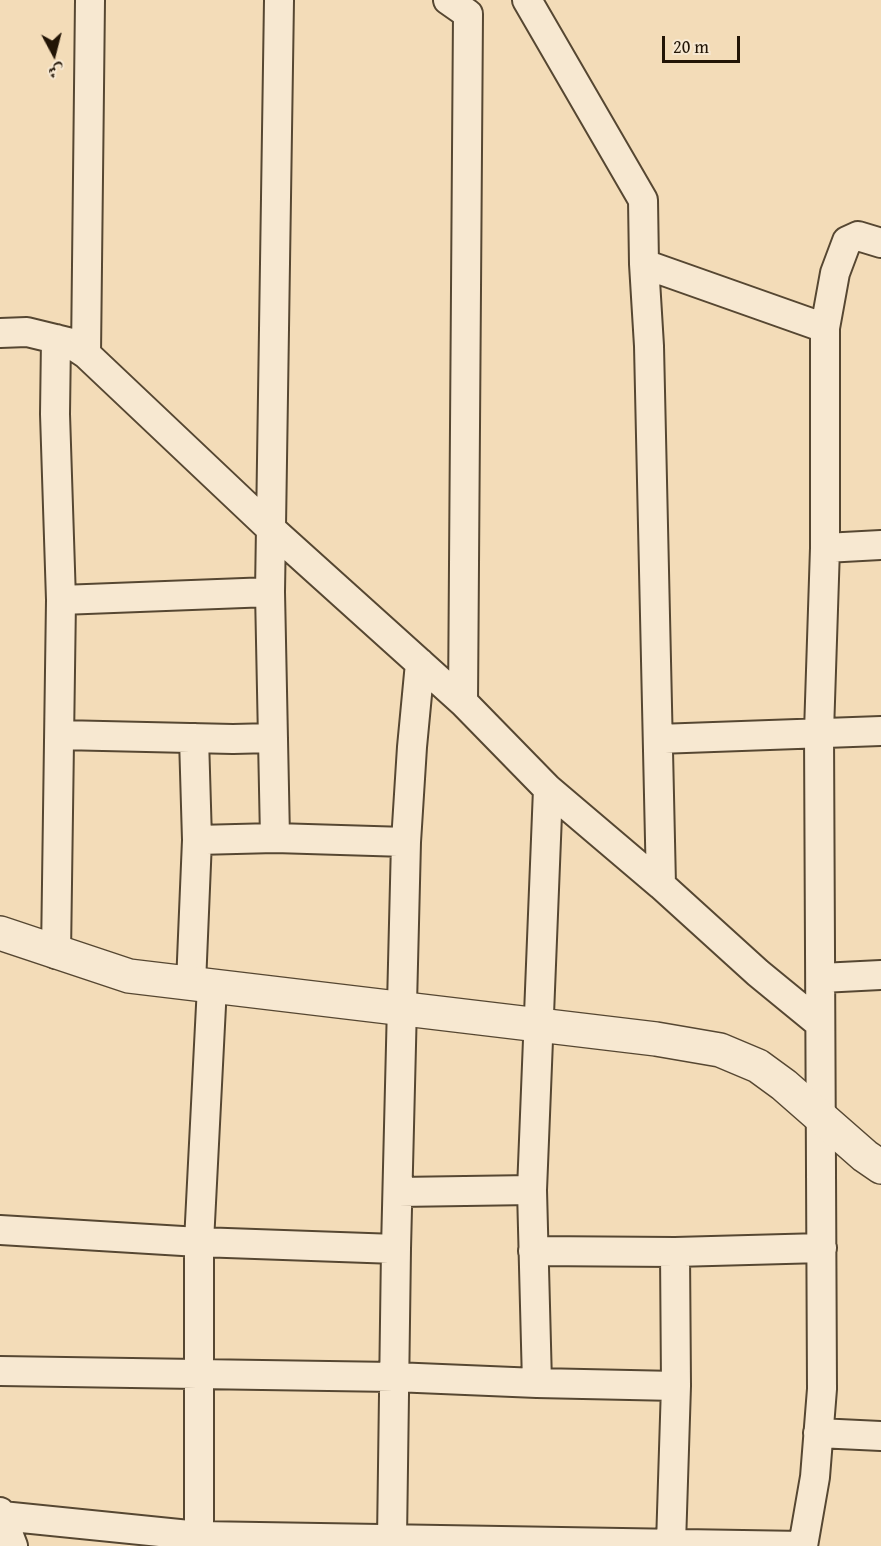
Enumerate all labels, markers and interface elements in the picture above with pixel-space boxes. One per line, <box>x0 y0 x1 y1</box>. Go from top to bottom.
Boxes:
north arrow <box>24 24 84 84</box>
scale bar <box>665 24 743 62</box>
text: 20 m <box>673 33 709 60</box>
text: ش <box>47 59 66 85</box>

